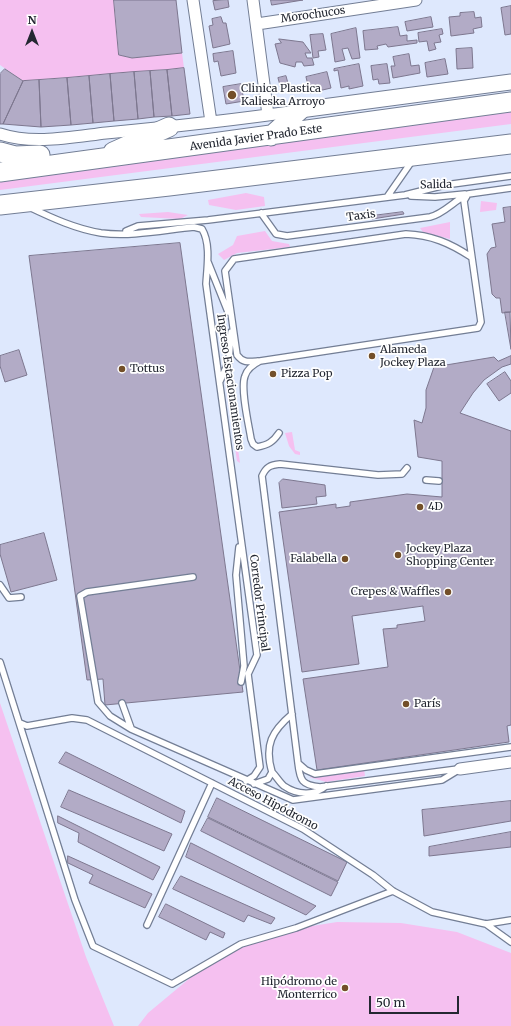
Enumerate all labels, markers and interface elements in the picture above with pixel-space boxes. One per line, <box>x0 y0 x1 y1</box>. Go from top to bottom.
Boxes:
street label: Morochucos <box>280 4 346 26</box>
north arrow <box>12 12 52 52</box>
text: N <box>28 13 36 27</box>
place label: Clinica Plastica Kalieska Arroyo <box>241 82 325 108</box>
marker: Clinica Plastica Kalieska Arroyo <box>226 89 238 101</box>
street label: Avenida Javier Prado Este <box>189 122 323 154</box>
street label: Salida <box>420 178 452 192</box>
street label: Taxis <box>346 207 376 225</box>
street label: Ingreso Estacionamientos <box>214 313 246 451</box>
place label: Alameda Jockey Plaza <box>380 343 446 369</box>
marker: Alameda Jockey Plaza <box>367 351 377 361</box>
place label: Tottus <box>130 362 165 376</box>
marker: Tottus <box>117 364 127 374</box>
place label: Pizza Pop <box>281 367 332 381</box>
marker: Pizza Pop <box>268 369 278 379</box>
place label: 4D <box>428 500 443 514</box>
marker: 4D <box>415 502 425 512</box>
place label: Jockey Plaza Shopping Center <box>406 542 494 568</box>
marker: Jockey Plaza Shopping Center <box>393 550 403 560</box>
place label: Falabella <box>290 552 337 566</box>
street label: Corredor Principal <box>246 554 272 652</box>
marker: Falabella <box>340 554 350 564</box>
place label: Crepes & Waffles <box>351 585 440 599</box>
marker: Crepes & Waffles <box>443 587 453 597</box>
place label: París <box>414 697 441 711</box>
marker: París <box>401 699 411 709</box>
street label: Acceso Hipódromo <box>226 775 320 833</box>
place label: Hipódromo de Monterrico <box>261 975 337 1001</box>
marker: Hipódromo de Monterrico <box>340 983 350 993</box>
scale bar <box>371 988 461 1014</box>
text: 50 m <box>376 995 405 1010</box>

